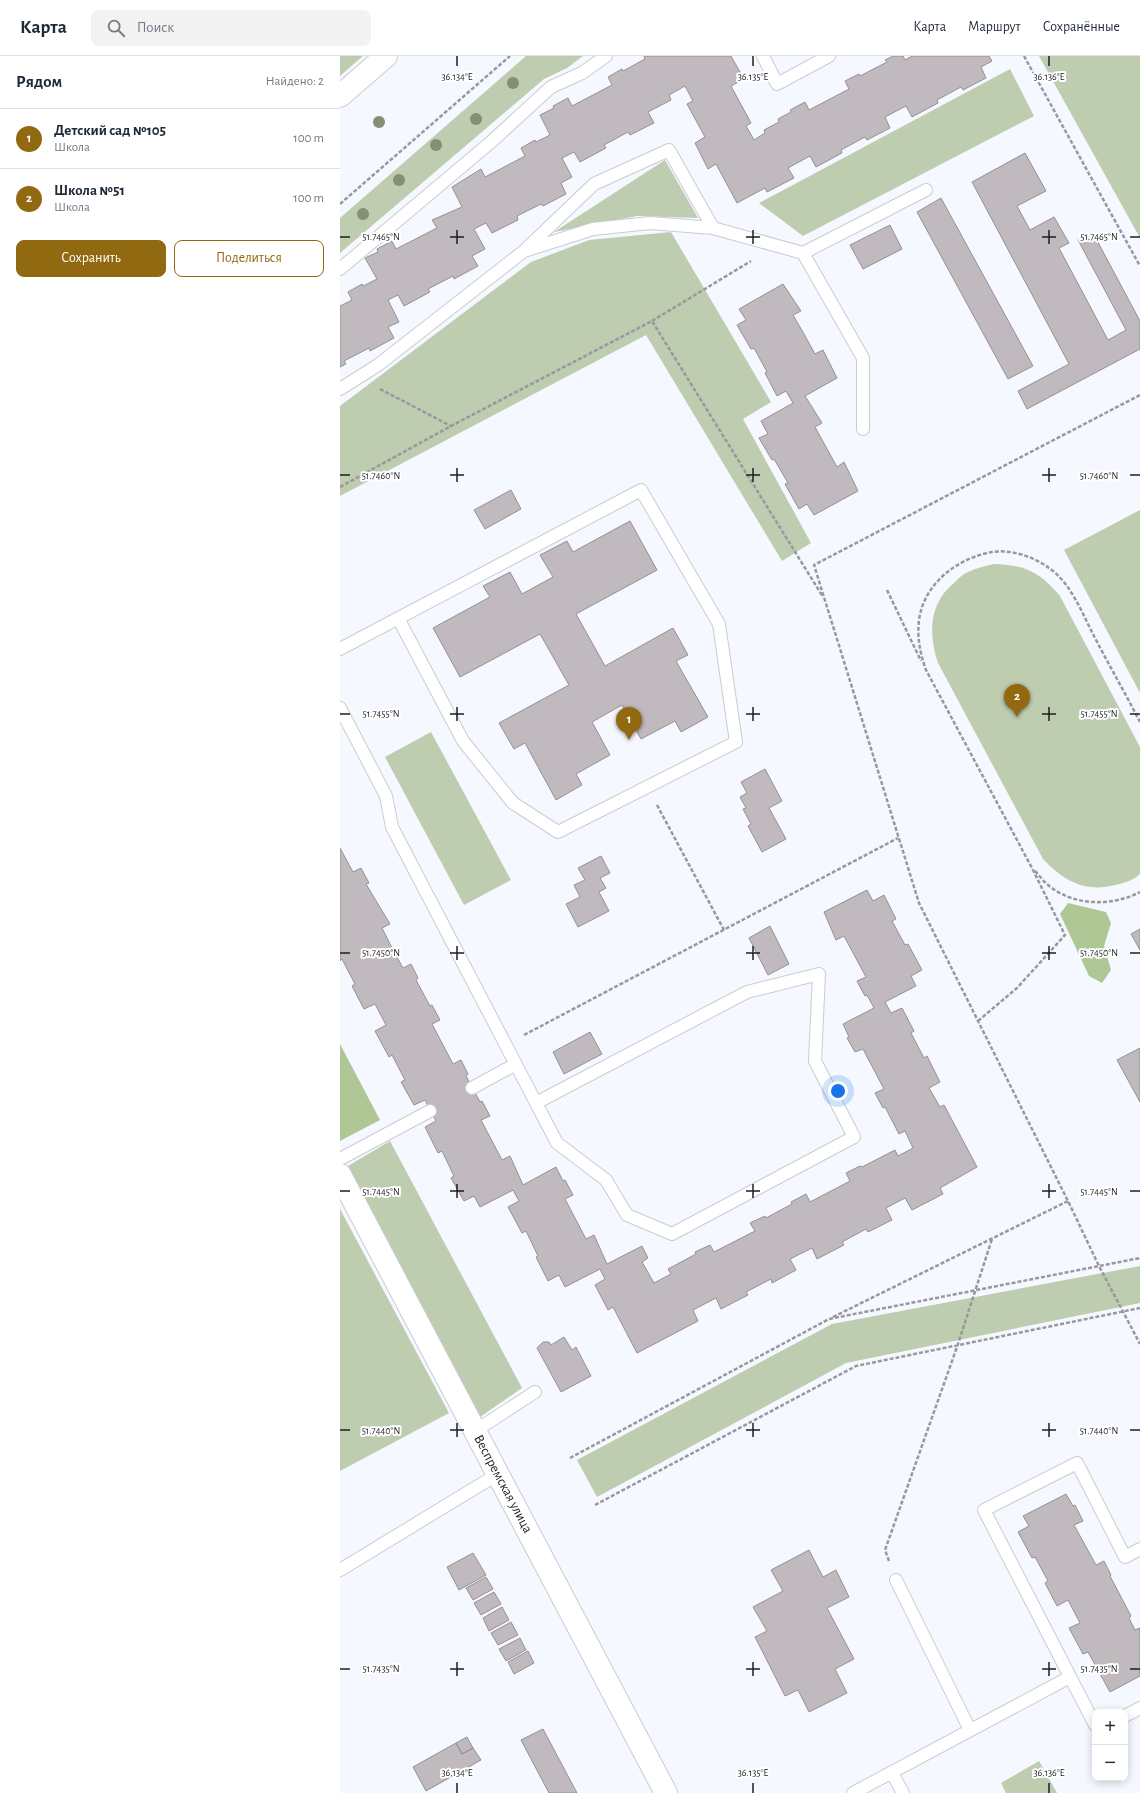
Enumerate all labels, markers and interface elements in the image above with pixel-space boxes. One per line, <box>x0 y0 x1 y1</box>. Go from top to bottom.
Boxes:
search box <box>91 10 371 46</box>
icon: search <box>105 17 127 39</box>
text: Карта <box>20 18 67 37</box>
text: Поиск <box>137 20 174 35</box>
text: Карта <box>913 20 946 34</box>
text: Маршрут <box>968 20 1021 34</box>
text: Сохранённые <box>1043 20 1120 34</box>
text: 36.134°E <box>441 72 473 82</box>
text: 36.135°E <box>738 72 768 82</box>
text: 36.136°E <box>1033 72 1065 82</box>
text: Рядом <box>16 73 62 90</box>
text: Найдено: 2 <box>266 75 324 88</box>
text: Детский сад №105 <box>54 123 166 138</box>
text: 1 <box>27 132 31 145</box>
text: 100 m <box>293 132 324 145</box>
text: Школа <box>54 141 90 154</box>
text: Школа №51 <box>54 183 125 198</box>
text: 2 <box>26 192 32 205</box>
text: 100 m <box>293 192 324 205</box>
text: Школа <box>54 201 90 214</box>
text: 51.7465°N <box>362 232 400 242</box>
text: 51.7465°N <box>1080 232 1118 242</box>
button: Сохранить <box>16 240 166 277</box>
button: Поделиться <box>174 240 324 277</box>
text: 51.7460°N <box>362 471 400 481</box>
text: 51.7460°N <box>1080 471 1118 481</box>
pin: 2 <box>1004 684 1030 717</box>
pin: 1 <box>616 707 642 740</box>
text: 51.7455°N <box>362 709 400 719</box>
text: 51.7455°N <box>1080 709 1118 719</box>
text: 51.7450°N <box>362 948 400 958</box>
text: 51.7450°N <box>1080 948 1118 958</box>
your location <box>828 1081 848 1101</box>
text: 51.7445°N <box>362 1187 400 1197</box>
text: 51.7445°N <box>1080 1187 1118 1197</box>
text: 51.7440°N <box>362 1426 400 1436</box>
text: 51.7440°N <box>1080 1426 1118 1436</box>
street label: Веспремская улица <box>471 1432 535 1536</box>
text: 51.7435°N <box>363 1664 399 1674</box>
text: 51.7435°N <box>1081 1664 1117 1674</box>
map controls <box>1092 1709 1128 1781</box>
button: + <box>1092 1709 1128 1745</box>
button: − <box>1092 1745 1128 1781</box>
text: 36.134°E <box>441 1768 473 1778</box>
text: 36.135°E <box>738 1768 768 1778</box>
text: 36.136°E <box>1033 1768 1065 1778</box>

